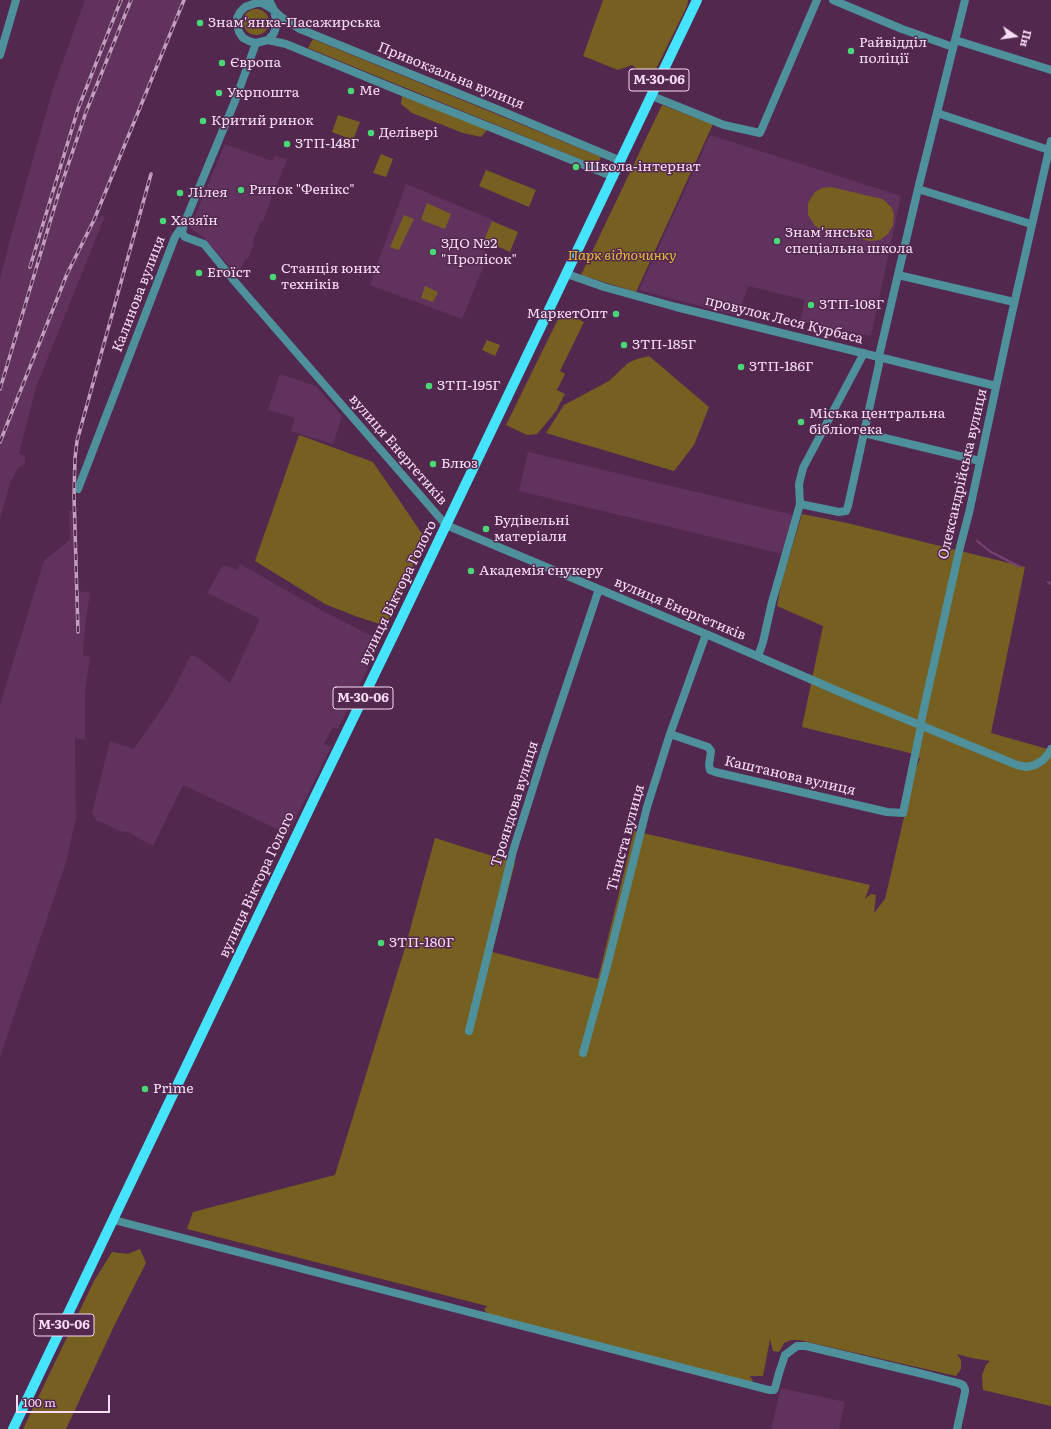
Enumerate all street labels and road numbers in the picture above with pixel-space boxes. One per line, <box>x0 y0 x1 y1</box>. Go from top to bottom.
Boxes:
street label: Привокзальна вулиця <box>375 39 527 113</box>
road number: М-30-06 <box>629 69 689 91</box>
street label: Калинова вулиця <box>109 233 169 355</box>
street label: провулок Леся Курбаса <box>703 292 865 348</box>
street label: Олександрійська вулиця <box>935 387 991 561</box>
street label: вулиця Енергетиків <box>345 391 451 509</box>
street label: вулиця Віктора Голого <box>356 518 440 668</box>
street label: вулиця Енергетиків <box>612 574 748 644</box>
road number: М-30-06 <box>333 687 393 709</box>
street label: Трояндова вулиця <box>488 739 542 869</box>
street label: Каштанова вулиця <box>723 753 857 799</box>
street label: Тіниста вулиця <box>604 783 648 893</box>
street label: вулиця Віктора Голого <box>216 809 298 961</box>
road number: М-30-06 <box>34 1314 94 1336</box>

